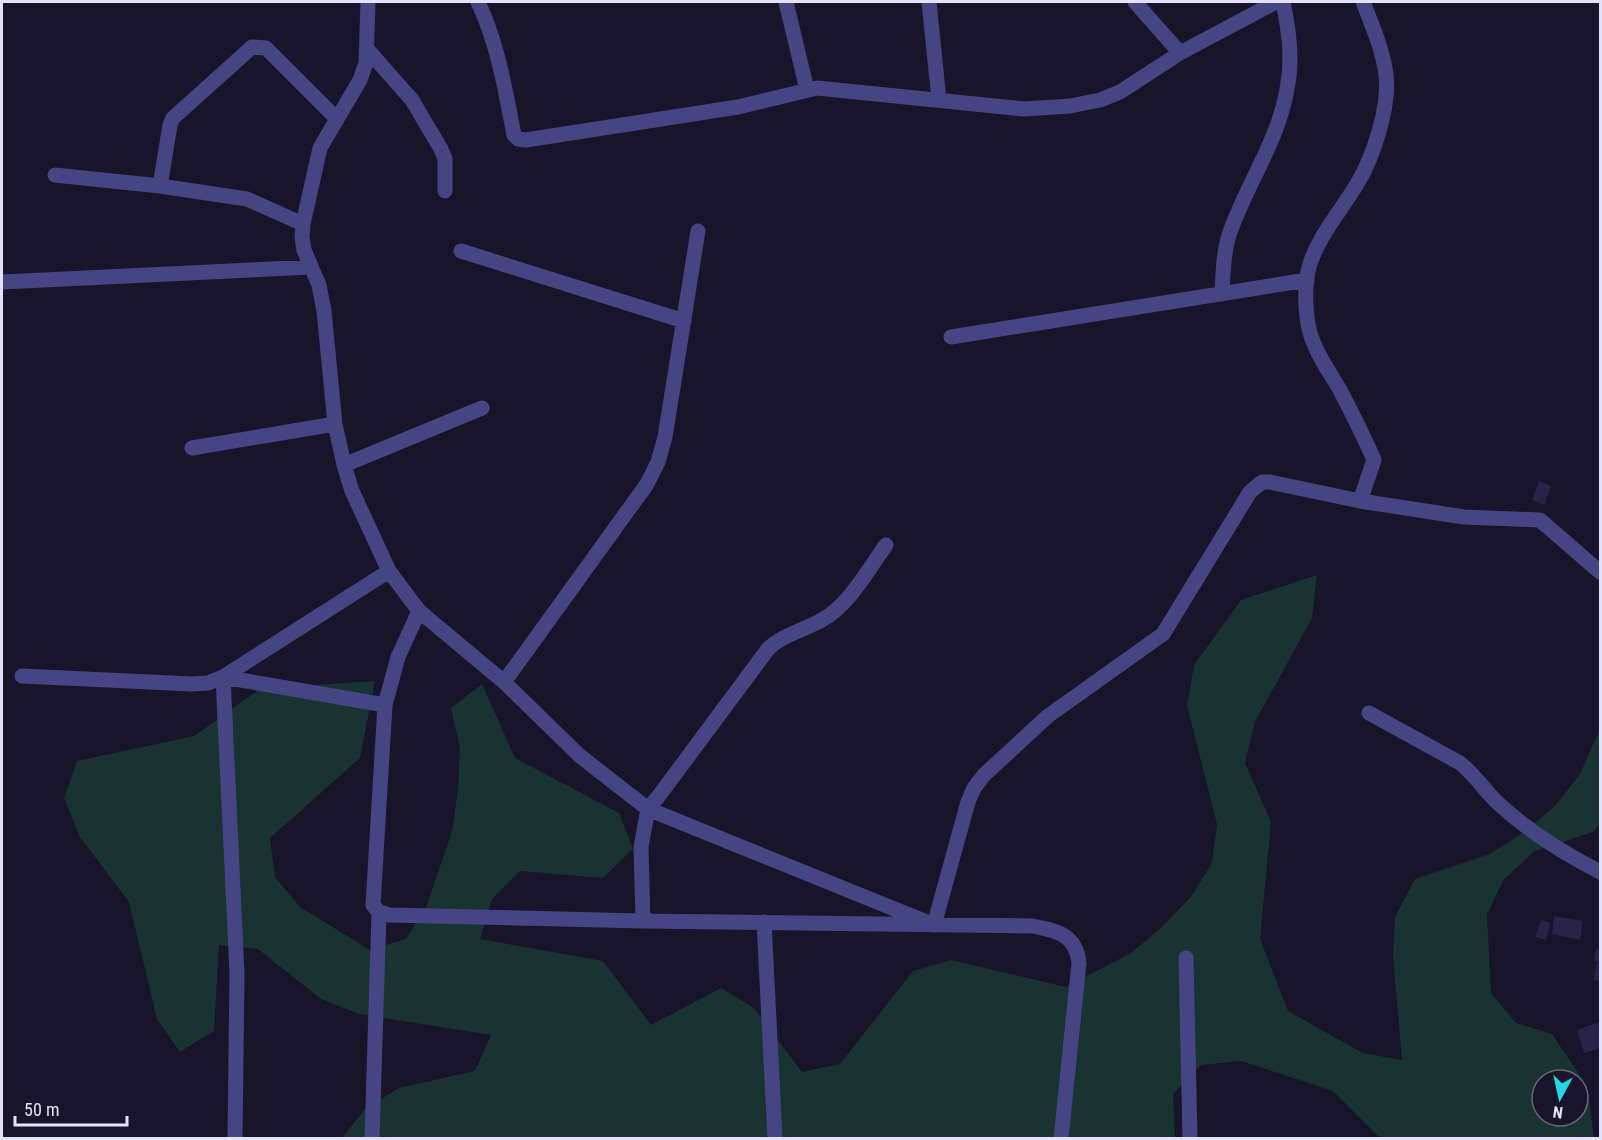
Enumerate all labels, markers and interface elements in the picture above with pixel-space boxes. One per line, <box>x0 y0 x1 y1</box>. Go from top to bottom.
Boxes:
north arrow <box>1530 1068 1590 1128</box>
scale bar <box>15 1089 128 1127</box>
text: 50 m <box>24 1099 59 1120</box>
text: N <box>1552 1102 1564 1122</box>

